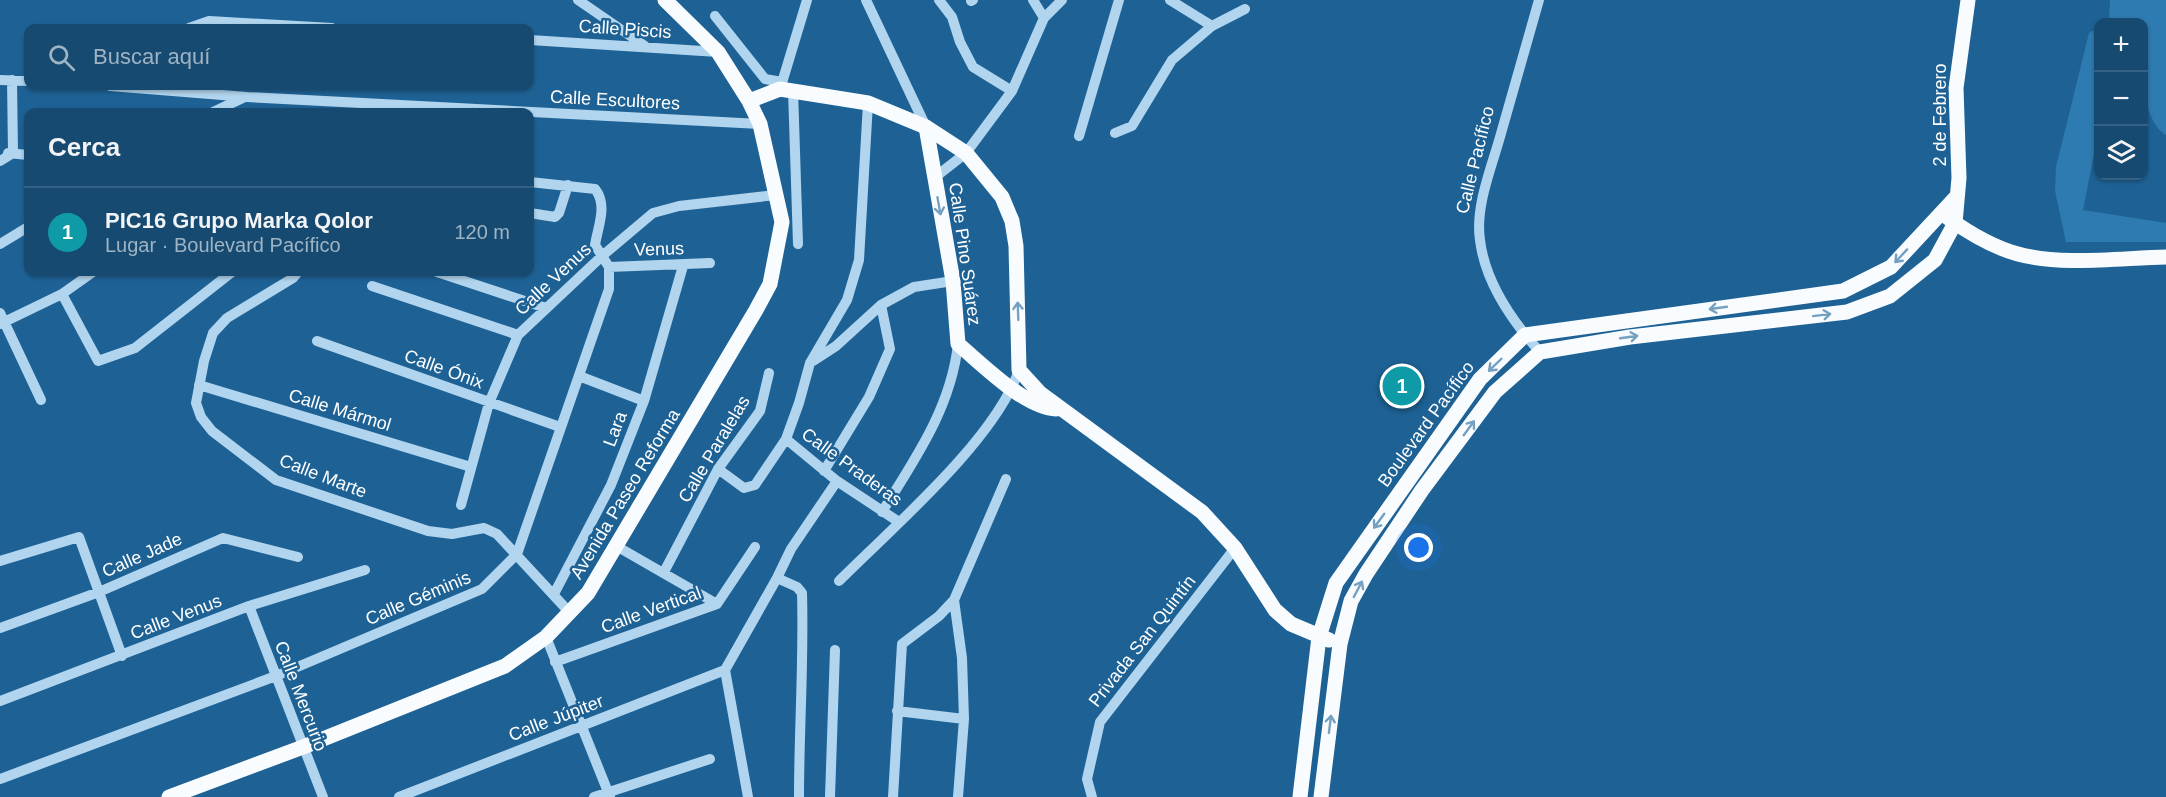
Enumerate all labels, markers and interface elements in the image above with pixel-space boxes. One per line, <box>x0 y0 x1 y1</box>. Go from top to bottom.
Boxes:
street label: Calle Piscis <box>578 16 672 42</box>
map controls <box>2094 18 2148 180</box>
button: + <box>2094 18 2148 72</box>
search box <box>24 24 534 90</box>
icon: search <box>45 41 78 74</box>
text: Buscar aquí <box>93 44 210 69</box>
street label: 2 de Febrero <box>1930 63 1950 167</box>
button: − <box>2094 72 2148 126</box>
street label: Calle Escultores <box>550 87 680 113</box>
street label: Calle Pacífico <box>1452 104 1498 216</box>
button: layers <box>2094 126 2148 180</box>
text: Cerca <box>48 132 120 162</box>
street label: Calle Pino Suárez <box>945 181 985 327</box>
one-way arrow <box>934 196 945 215</box>
text: PIC16 Grupo Marka Qolor <box>105 208 373 233</box>
text: 1 <box>62 221 73 243</box>
text: 120 m <box>454 221 510 243</box>
text: Lugar · Boulevard Pacífico <box>105 234 341 256</box>
street label: Venus <box>634 238 684 260</box>
street label: Calle Venus <box>511 239 595 319</box>
one-way arrow <box>1894 248 1908 263</box>
one-way arrow <box>1012 302 1023 322</box>
one-way arrow <box>1708 303 1728 314</box>
one-way arrow <box>1812 309 1832 320</box>
one-way arrow <box>1618 332 1638 343</box>
street label: Calle Ónix <box>402 344 487 393</box>
street label: Boulevard Pacífico <box>1374 357 1478 491</box>
one-way arrow <box>1487 358 1502 372</box>
pin: 1 <box>1382 364 1422 408</box>
street label: Calle Mármol <box>286 385 394 435</box>
street label: Calle Paralelas <box>674 392 754 506</box>
street label: Avenida Paseo Reforma <box>566 405 684 583</box>
street label: Lara <box>599 408 631 449</box>
one-way arrow <box>1463 421 1475 437</box>
street label: Calle Praderas <box>798 424 906 510</box>
street label: Calle Marte <box>276 450 370 502</box>
one-way arrow <box>1373 513 1385 529</box>
street label: Calle Jade <box>99 529 185 581</box>
your location <box>1404 533 1433 562</box>
street label: Calle Géminis <box>363 567 473 629</box>
street label: Privada San Quintín <box>1085 571 1199 711</box>
one-way arrow <box>1353 580 1364 598</box>
street label: Calle Vertical <box>598 583 704 637</box>
street label: Calle Venus <box>128 590 224 644</box>
street label: Calle Mercurio <box>271 638 331 754</box>
street label: Calle Júpiter <box>506 691 606 745</box>
one-way arrow <box>1325 715 1336 735</box>

